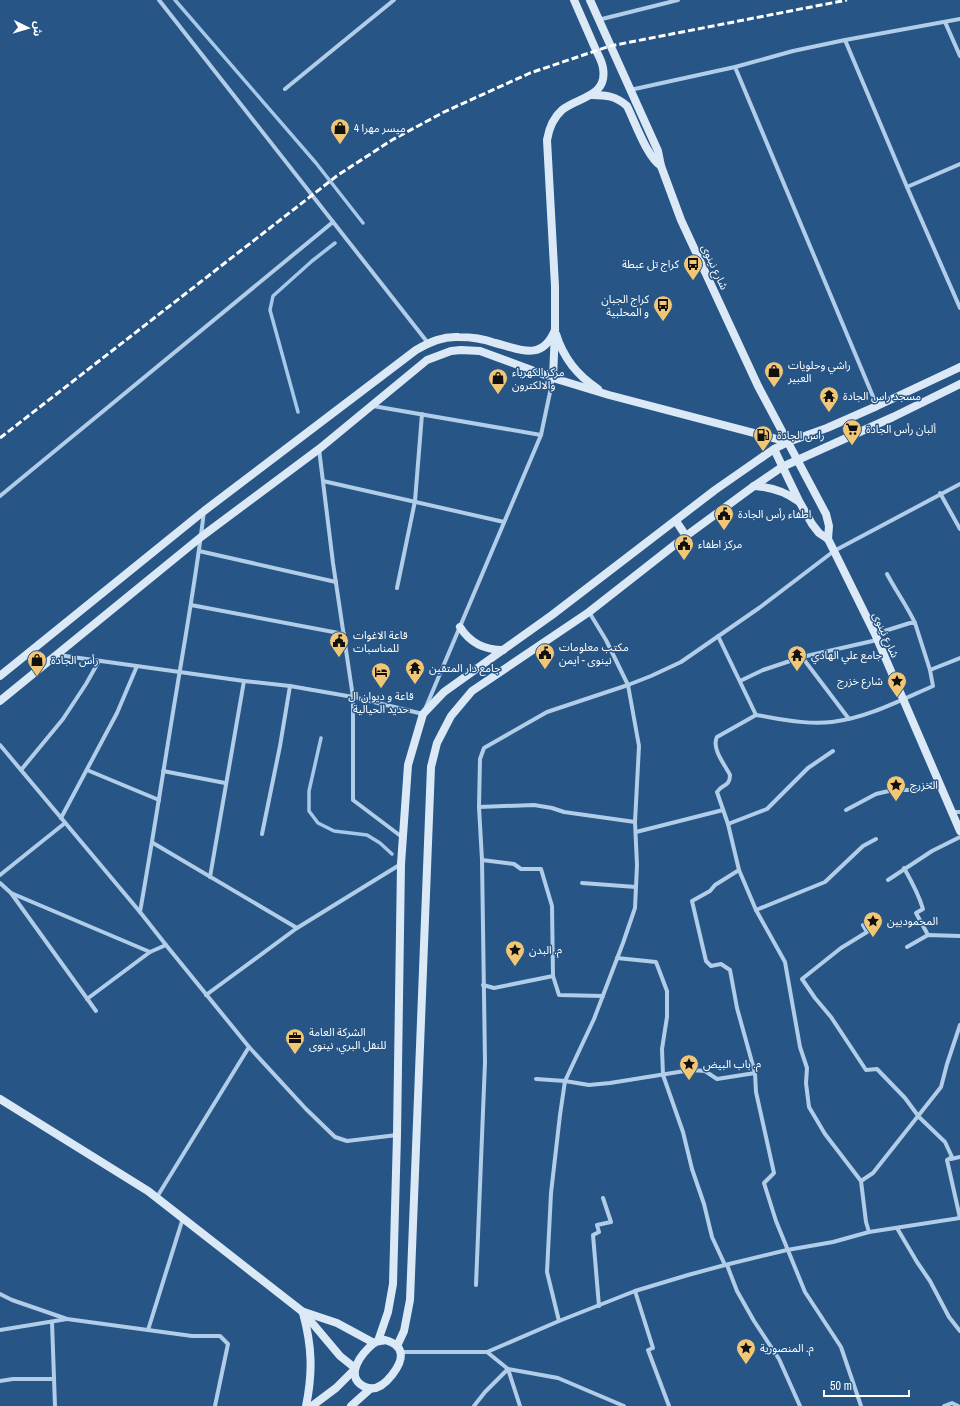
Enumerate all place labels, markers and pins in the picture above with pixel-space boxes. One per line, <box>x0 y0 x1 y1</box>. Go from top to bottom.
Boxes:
shop icon: ميسر مهرا 4 <box>329 117 351 145</box>
place label: ميسر مهرا 4 <box>354 121 406 135</box>
bus stop icon: كراج تل عبطة <box>682 253 704 281</box>
place label: كراج تل عبطة <box>622 257 679 272</box>
place label: كراج الجبان و المحلبية <box>601 292 649 319</box>
bus stop icon: كراج الجبان و المحلبية <box>652 294 674 322</box>
place label: راشي وحلويات العبير <box>787 358 851 385</box>
shop icon: راشي وحلويات العبير <box>763 360 785 388</box>
place label: مركز الكهرباء والالكترون <box>512 365 565 392</box>
shop icon: مركز الكهرباء والالكترون <box>487 367 509 395</box>
temple icon: مسجد راس الجادة <box>818 385 840 413</box>
place label: مسجد راس الجادة <box>843 389 921 403</box>
supermarket icon: ألبان رأس الجادة <box>841 418 863 446</box>
place label: ألبان رأس الجادة <box>866 422 936 436</box>
fuel station icon: راس الجادة <box>752 424 774 452</box>
place label: راس الجادة <box>777 428 825 442</box>
public building icon: اطفاء رأس الجادة <box>713 503 735 531</box>
place label: اطفاء رأس الجادة <box>738 507 811 521</box>
public building icon: مركز اطفاء <box>673 533 695 561</box>
place label: مركز اطفاء <box>698 537 743 551</box>
place label: قاعة الاغوات للمناسبات <box>353 628 408 655</box>
public building icon: قاعة الاغوات للمناسبات <box>328 630 350 658</box>
place label: مكتب معلومات نينوى - ايمن <box>559 640 629 667</box>
public building icon: مكتب معلومات نينوى - ايمن <box>534 642 556 670</box>
temple icon: جامع علي الهادي <box>786 644 808 672</box>
place label: جامع علي الهادي <box>811 648 883 665</box>
shop icon: رأس الجادة <box>26 649 48 677</box>
place label: رأس الجادة <box>51 653 99 667</box>
temple icon: جامع دار المتقين <box>404 657 426 685</box>
hotel icon: قاعة و ديوان ال حديد الحيالية <box>370 661 392 689</box>
place label: جامع دار المتقين <box>429 661 501 676</box>
place icon: شارع خزرج <box>886 670 908 698</box>
place label: شارع خزرج <box>837 674 883 689</box>
place label: قاعة و ديوان ال حديد الحيالية <box>348 689 414 716</box>
place icon: الخزرج <box>885 774 907 802</box>
place label: الخزرج <box>910 778 938 793</box>
place icon: المحموديين <box>862 910 884 938</box>
place label: المحموديين <box>887 914 938 928</box>
place icon: م. البدن <box>504 939 526 967</box>
place label: م. البدن <box>529 943 562 958</box>
place label: الشركة العامة للنقل البري, نينوى <box>309 1025 386 1055</box>
office icon: الشركة العامة للنقل البري, نينوى <box>284 1027 306 1055</box>
place icon: م. باب البيض <box>678 1053 700 1081</box>
place label: م. باب البيض <box>703 1057 761 1072</box>
place icon: م. المنصورية <box>735 1337 757 1365</box>
place label: م. المنصورية <box>760 1341 814 1356</box>

